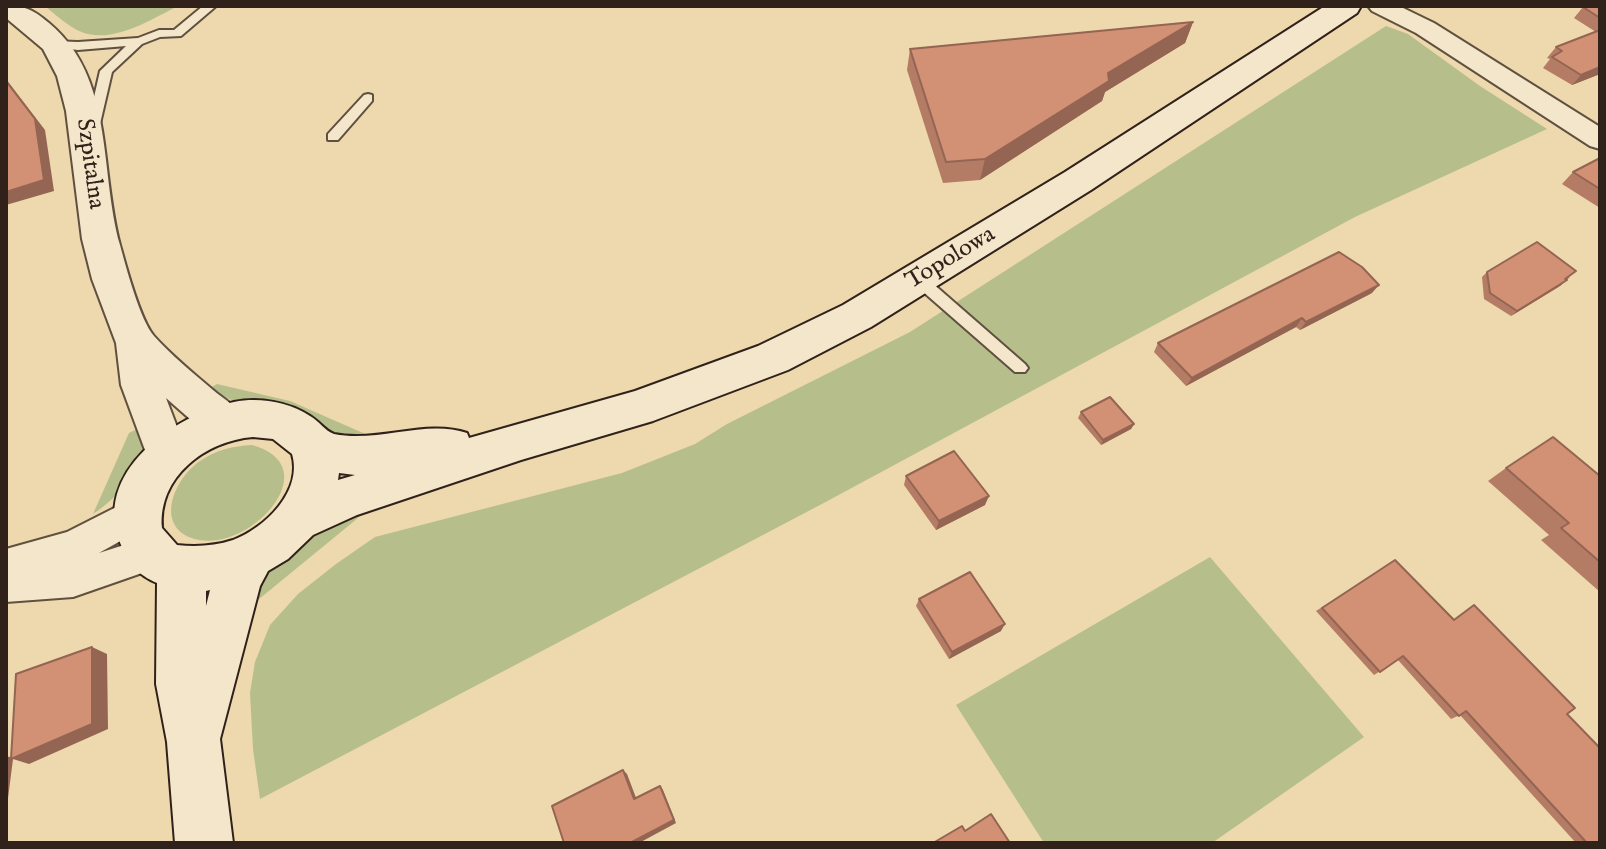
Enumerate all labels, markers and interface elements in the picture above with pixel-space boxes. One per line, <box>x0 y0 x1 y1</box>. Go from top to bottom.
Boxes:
street label: Szpitalna <box>68 117 110 211</box>
street label: Topolowa <box>901 221 1001 297</box>

